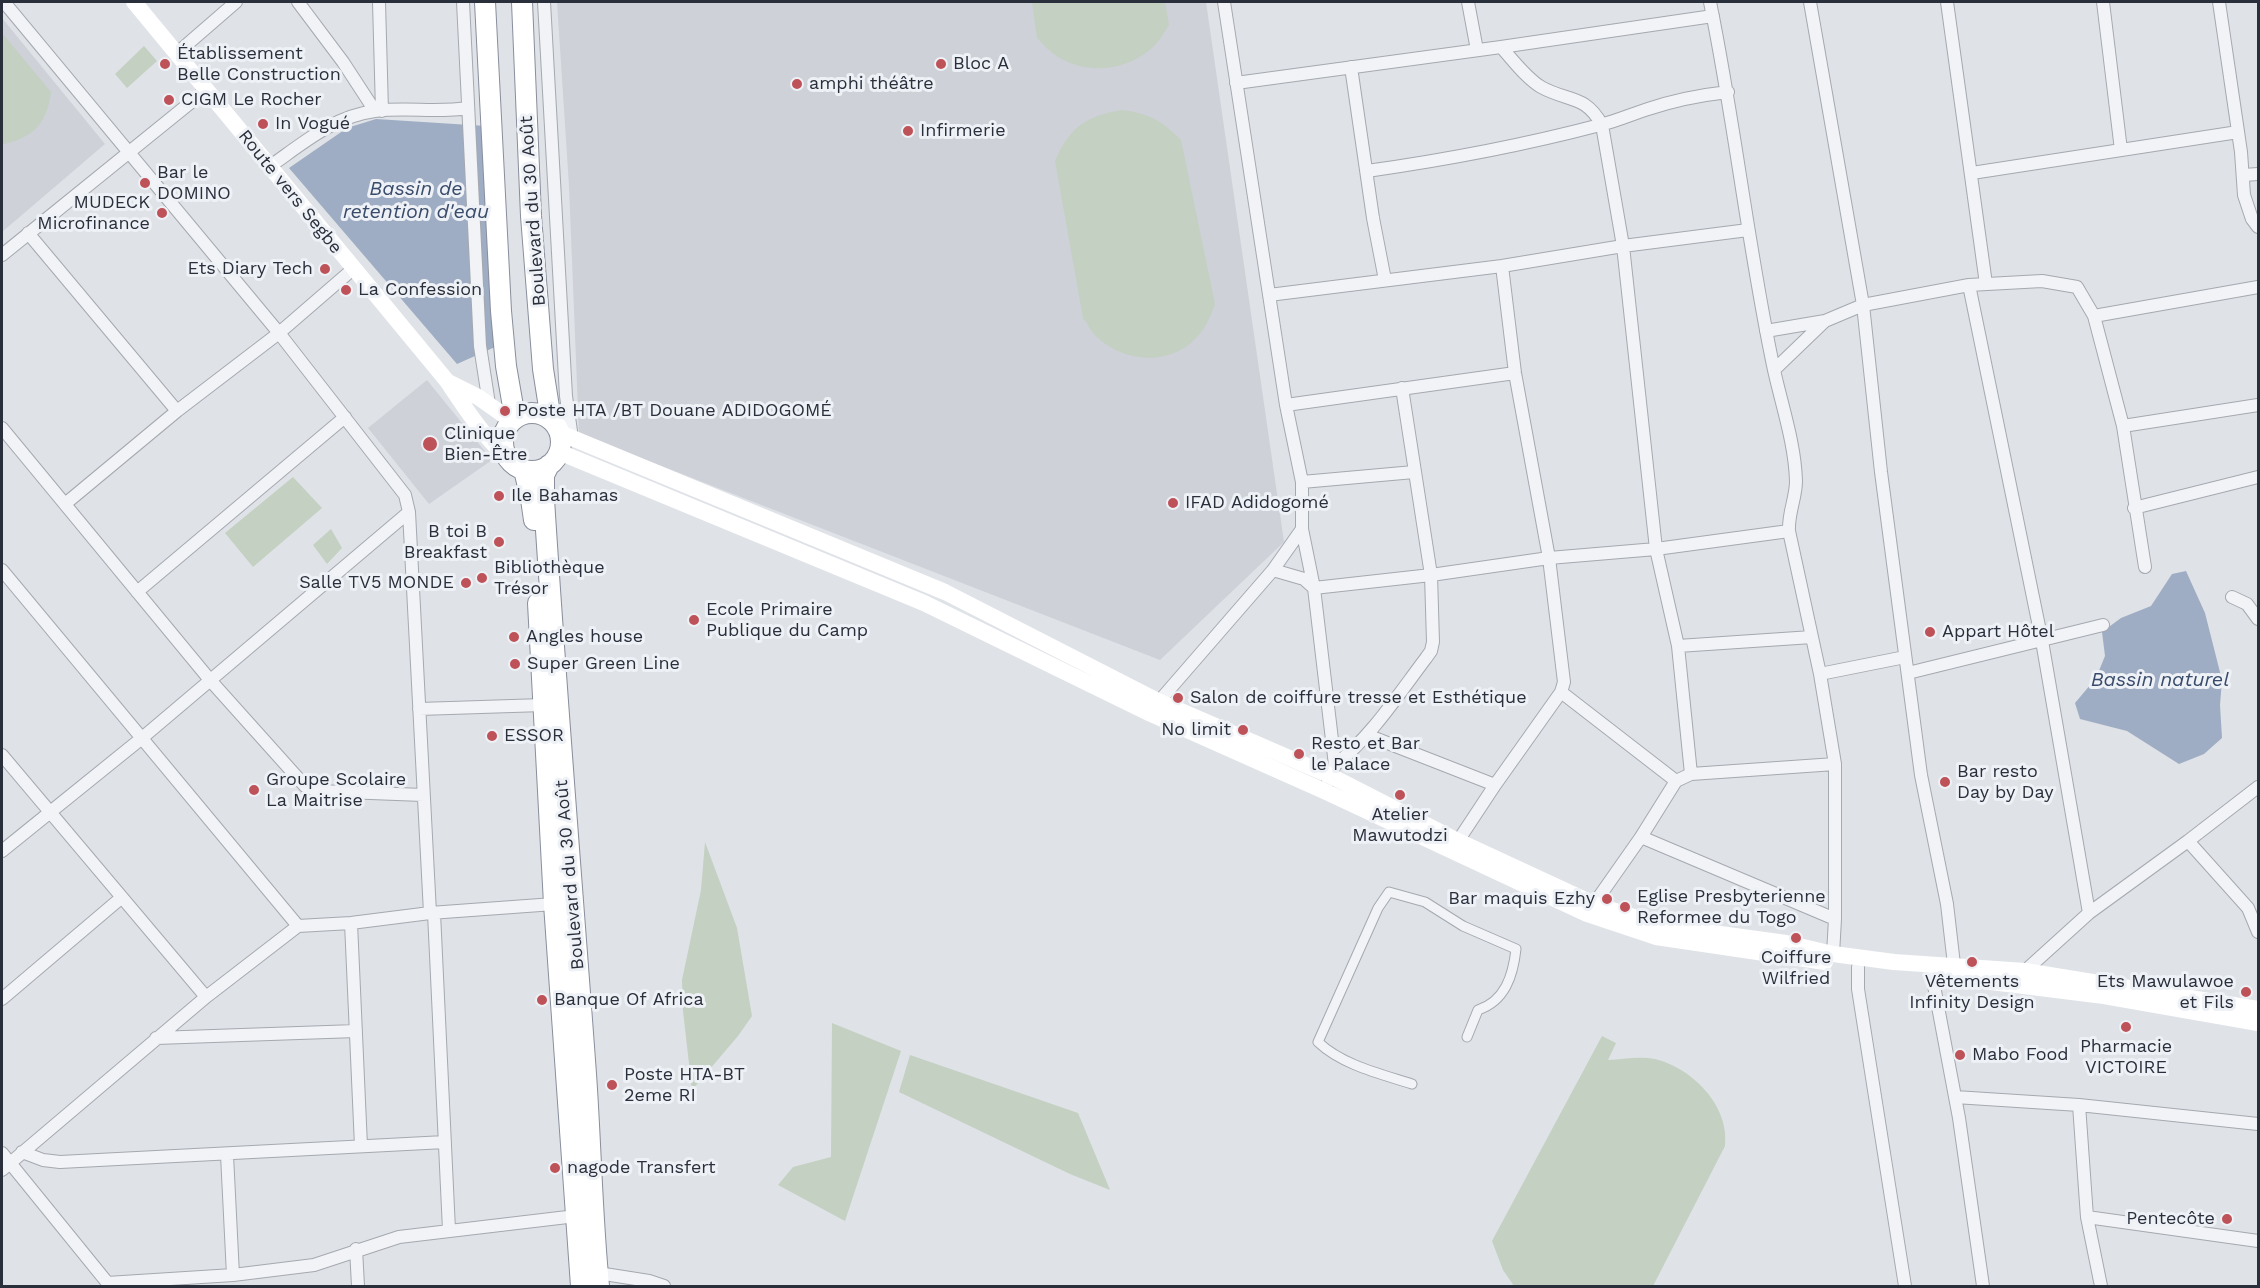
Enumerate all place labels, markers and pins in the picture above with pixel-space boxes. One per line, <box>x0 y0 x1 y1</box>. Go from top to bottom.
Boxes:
place label: Établissement Belle Construction <box>177 43 341 86</box>
place label: Bloc A <box>953 53 1009 75</box>
marker: Établissement Belle Construction <box>158 57 172 71</box>
marker: Bloc A <box>934 57 948 71</box>
place label: amphi théâtre <box>809 73 934 95</box>
marker: amphi théâtre <box>790 77 804 91</box>
place label: CIGM Le Rocher <box>181 89 322 111</box>
marker: CIGM Le Rocher <box>162 93 176 107</box>
place label: In Vogué <box>275 113 350 135</box>
marker: In Vogué <box>256 117 270 131</box>
place label: Infirmerie <box>920 120 1006 142</box>
marker: Infirmerie <box>901 124 915 138</box>
place label: Bar le DOMINO <box>157 162 231 204</box>
marker: Bar le DOMINO <box>138 176 152 190</box>
place label: MUDECK Microfinance <box>37 192 150 234</box>
marker: MUDECK Microfinance <box>155 206 169 220</box>
place label: Ets Diary Tech <box>188 258 313 280</box>
marker: Ets Diary Tech <box>318 262 332 276</box>
place label: La Confession <box>358 279 482 301</box>
marker: La Confession <box>339 283 353 297</box>
place label: Poste HTA /BT Douane ADIDOGOMÉ <box>517 400 832 422</box>
marker: Poste HTA /BT Douane ADIDOGOMÉ <box>498 404 512 418</box>
place label: Clinique Bien-Être <box>444 423 527 466</box>
marker: Clinique Bien-Être <box>421 435 439 453</box>
place label: Ile Bahamas <box>511 485 618 507</box>
marker: Ile Bahamas <box>492 489 506 503</box>
place label: IFAD Adidogomé <box>1185 492 1329 514</box>
marker: IFAD Adidogomé <box>1166 496 1180 510</box>
place label: B toi B Breakfast <box>404 521 487 564</box>
marker: B toi B Breakfast <box>492 535 506 549</box>
place label: Bibliothèque Trésor <box>494 557 605 600</box>
marker: Bibliothèque Trésor <box>475 571 489 585</box>
place label: Salle TV5 MONDE <box>299 572 454 594</box>
marker: Salle TV5 MONDE <box>459 576 473 590</box>
place label: Ecole Primaire Publique du Camp <box>706 599 868 642</box>
marker: Ecole Primaire Publique du Camp <box>687 613 701 627</box>
place label: Appart Hôtel <box>1942 621 2054 643</box>
marker: Appart Hôtel <box>1923 625 1937 639</box>
place label: Angles house <box>526 626 643 648</box>
marker: Angles house <box>507 630 521 644</box>
place label: Super Green Line <box>527 653 680 675</box>
marker: Super Green Line <box>508 657 522 671</box>
place label: Salon de coiffure tresse et Esthétique <box>1190 687 1527 709</box>
marker: Salon de coiffure tresse et Esthétique <box>1171 691 1185 705</box>
place label: No limit <box>1161 719 1231 741</box>
marker: No limit <box>1236 723 1250 737</box>
place label: ESSOR <box>504 725 564 747</box>
marker: ESSOR <box>485 729 499 743</box>
place label: Resto et Bar le Palace <box>1311 733 1420 776</box>
marker: Resto et Bar le Palace <box>1292 747 1306 761</box>
place label: Bar resto Day by Day <box>1957 761 2053 804</box>
place label: Groupe Scolaire La Maitrise <box>266 769 406 812</box>
marker: Bar resto Day by Day <box>1938 775 1952 789</box>
marker: Groupe Scolaire La Maitrise <box>247 783 261 797</box>
marker: Atelier Mawutodzi <box>1393 788 1407 802</box>
place label: Atelier Mawutodzi <box>1352 804 1448 846</box>
place label: Eglise Presbyterienne Reformee du Togo <box>1637 886 1826 928</box>
place label: Bar maquis Ezhy <box>1448 888 1595 910</box>
marker: Bar maquis Ezhy <box>1600 892 1614 906</box>
marker: Eglise Presbyterienne Reformee du Togo <box>1618 900 1632 914</box>
marker: Coiffure Wilfried <box>1789 931 1803 945</box>
place label: Coiffure Wilfried <box>1761 947 1831 990</box>
marker: Vêtements Infinity Design <box>1965 955 1979 969</box>
place label: Vêtements Infinity Design <box>1909 971 2035 1014</box>
place label: Ets Mawulawoe et Fils <box>2097 971 2234 1014</box>
marker: Ets Mawulawoe et Fils <box>2239 985 2253 999</box>
place label: Banque Of Africa <box>554 989 704 1011</box>
marker: Banque Of Africa <box>535 993 549 1007</box>
marker: Pharmacie VICTOIRE <box>2119 1020 2133 1034</box>
place label: Pharmacie VICTOIRE <box>2080 1036 2172 1078</box>
place label: Mabo Food <box>1972 1044 2069 1066</box>
marker: Mabo Food <box>1953 1048 1967 1062</box>
place label: Poste HTA-BT 2eme RI <box>624 1064 745 1106</box>
marker: Poste HTA-BT 2eme RI <box>605 1078 619 1092</box>
place label: nagode Transfert <box>567 1157 716 1179</box>
marker: nagode Transfert <box>548 1161 562 1175</box>
place label: Pentecôte <box>2126 1208 2215 1230</box>
marker: Pentecôte <box>2220 1212 2234 1226</box>

